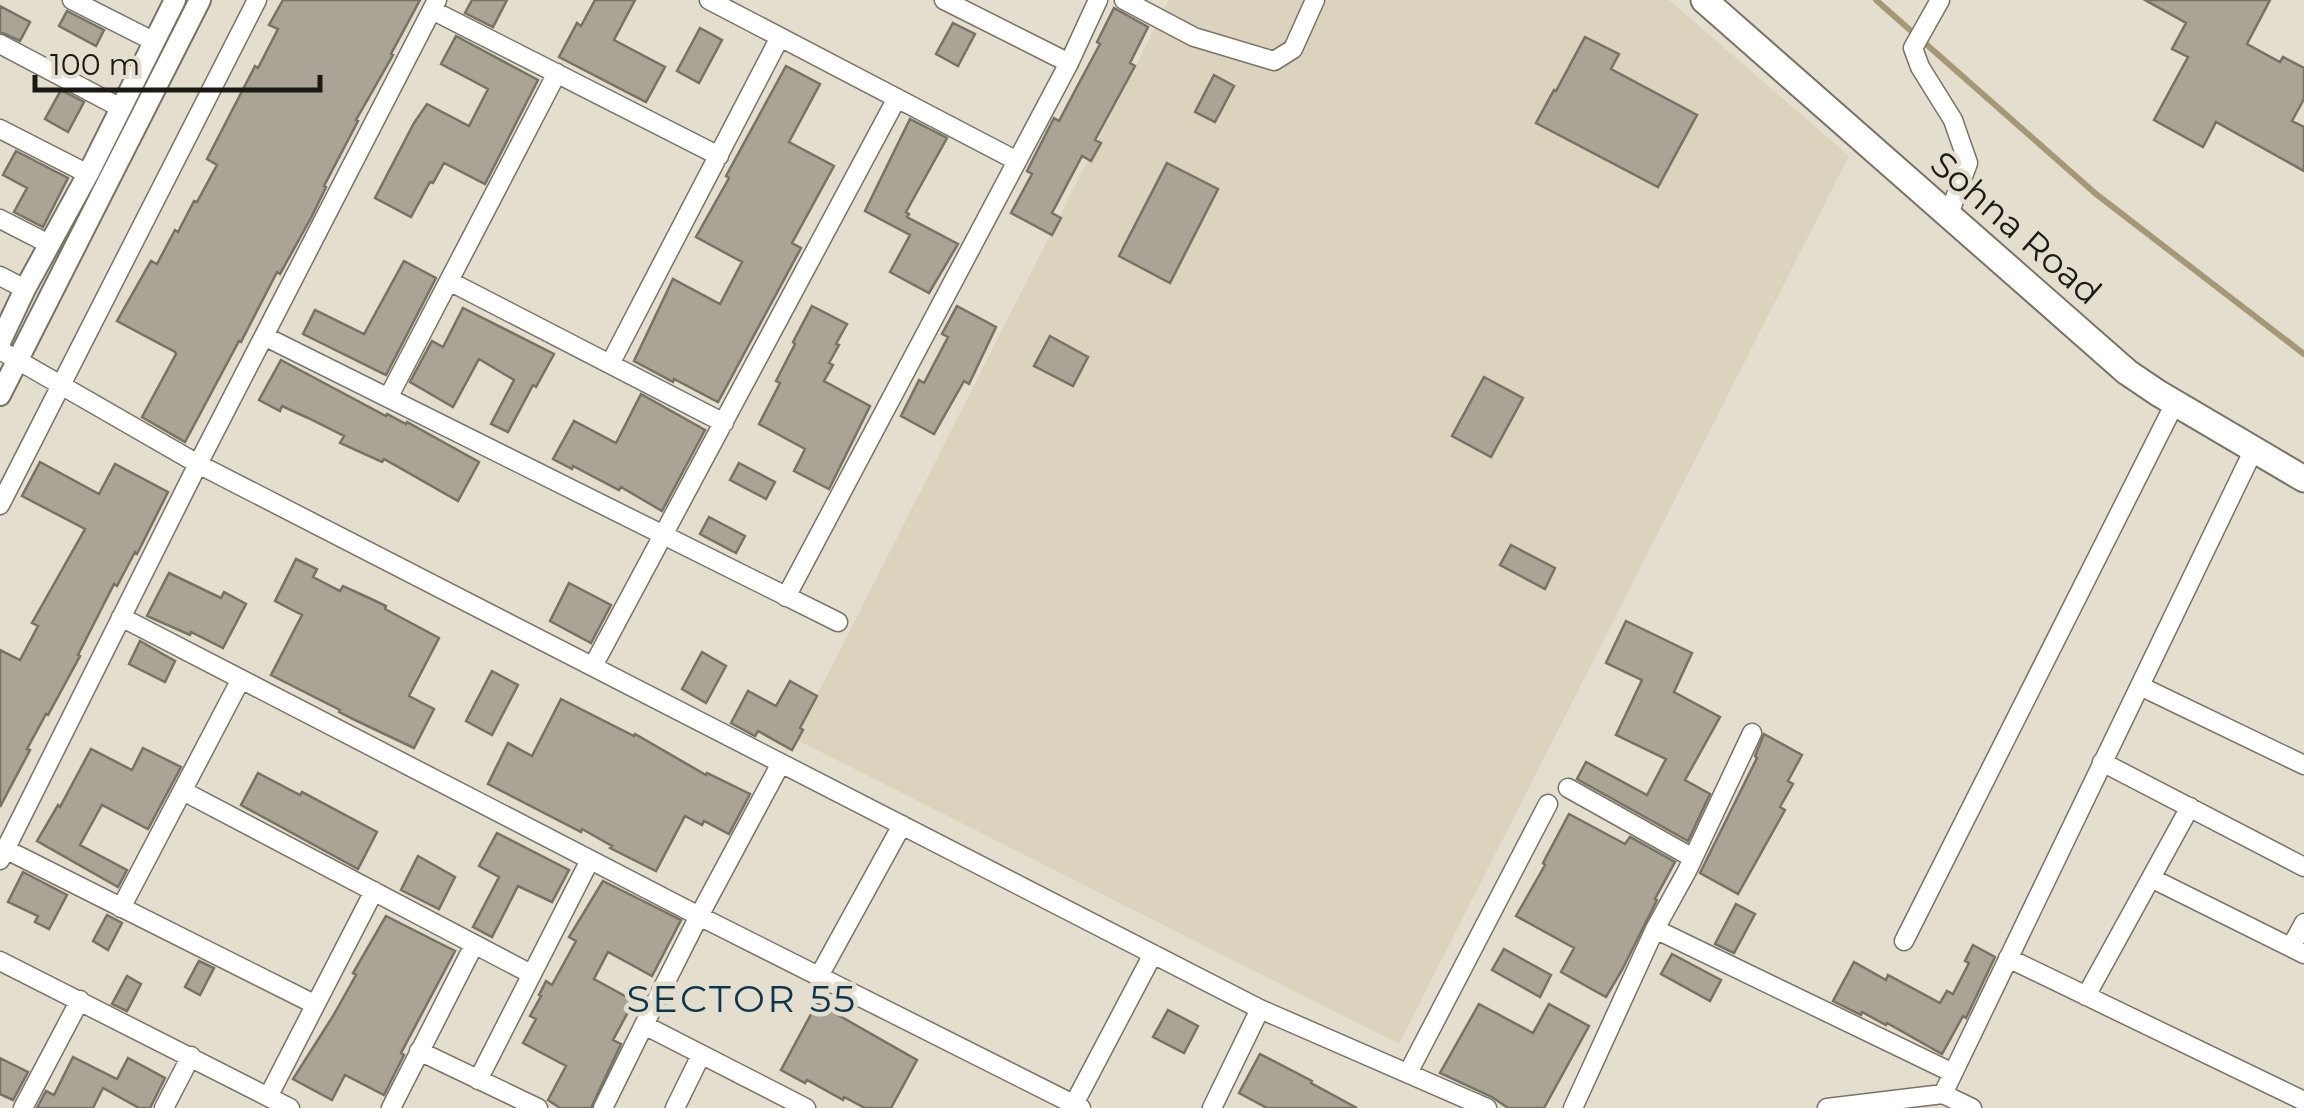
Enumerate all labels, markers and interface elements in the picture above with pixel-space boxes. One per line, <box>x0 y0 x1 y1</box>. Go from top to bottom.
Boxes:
scale bar <box>35 30 320 92</box>
text: 100 m <box>50 46 140 83</box>
street label: Sohna Road <box>1922 142 2110 313</box>
district label: SECTOR 55 <box>626 975 858 1022</box>

